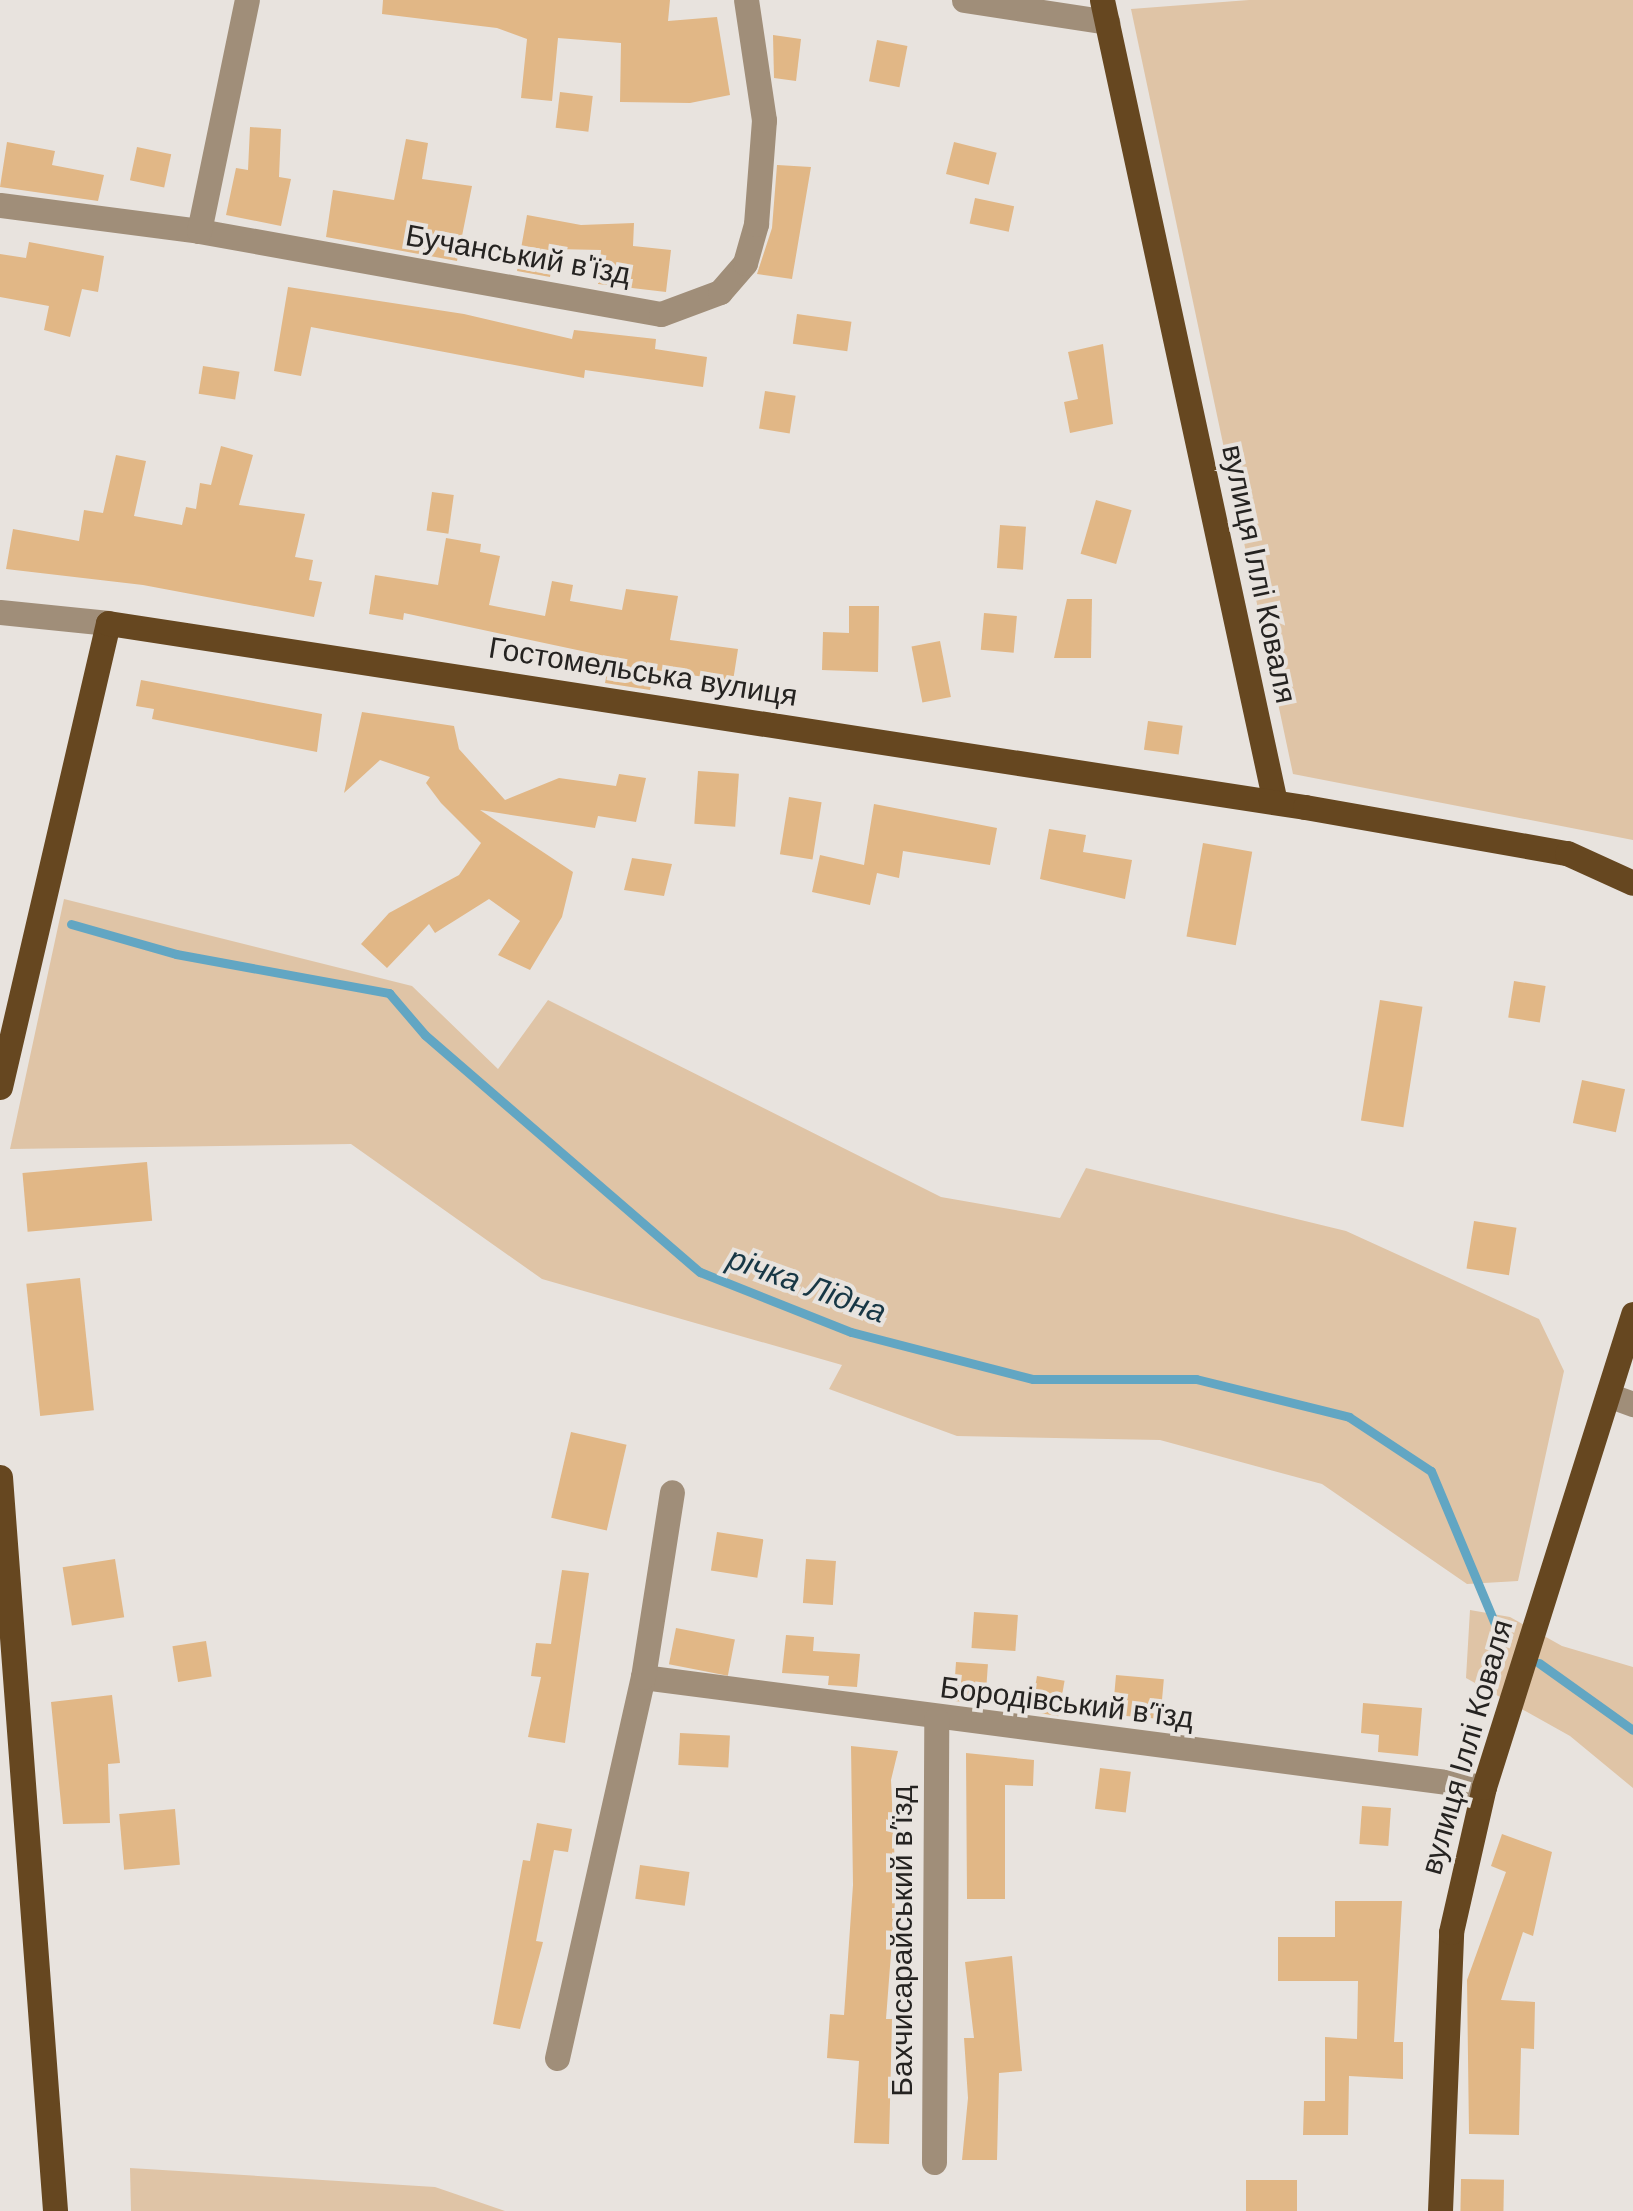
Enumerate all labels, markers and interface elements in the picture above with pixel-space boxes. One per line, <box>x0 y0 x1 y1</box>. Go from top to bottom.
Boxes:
street label: Бучанський в'їзд <box>403 217 633 293</box>
street label: вулиця Іллі Коваля <box>1214 441 1304 707</box>
street label: Гостомельська вулиця <box>486 630 800 714</box>
water label: річка Лідна <box>723 1239 891 1331</box>
street label: вулиця Іллі Коваля <box>1413 1615 1521 1879</box>
street label: Бородівський в’їзд <box>938 1670 1196 1736</box>
street label: Бахчисарайський в’їзд <box>884 1785 920 2097</box>

